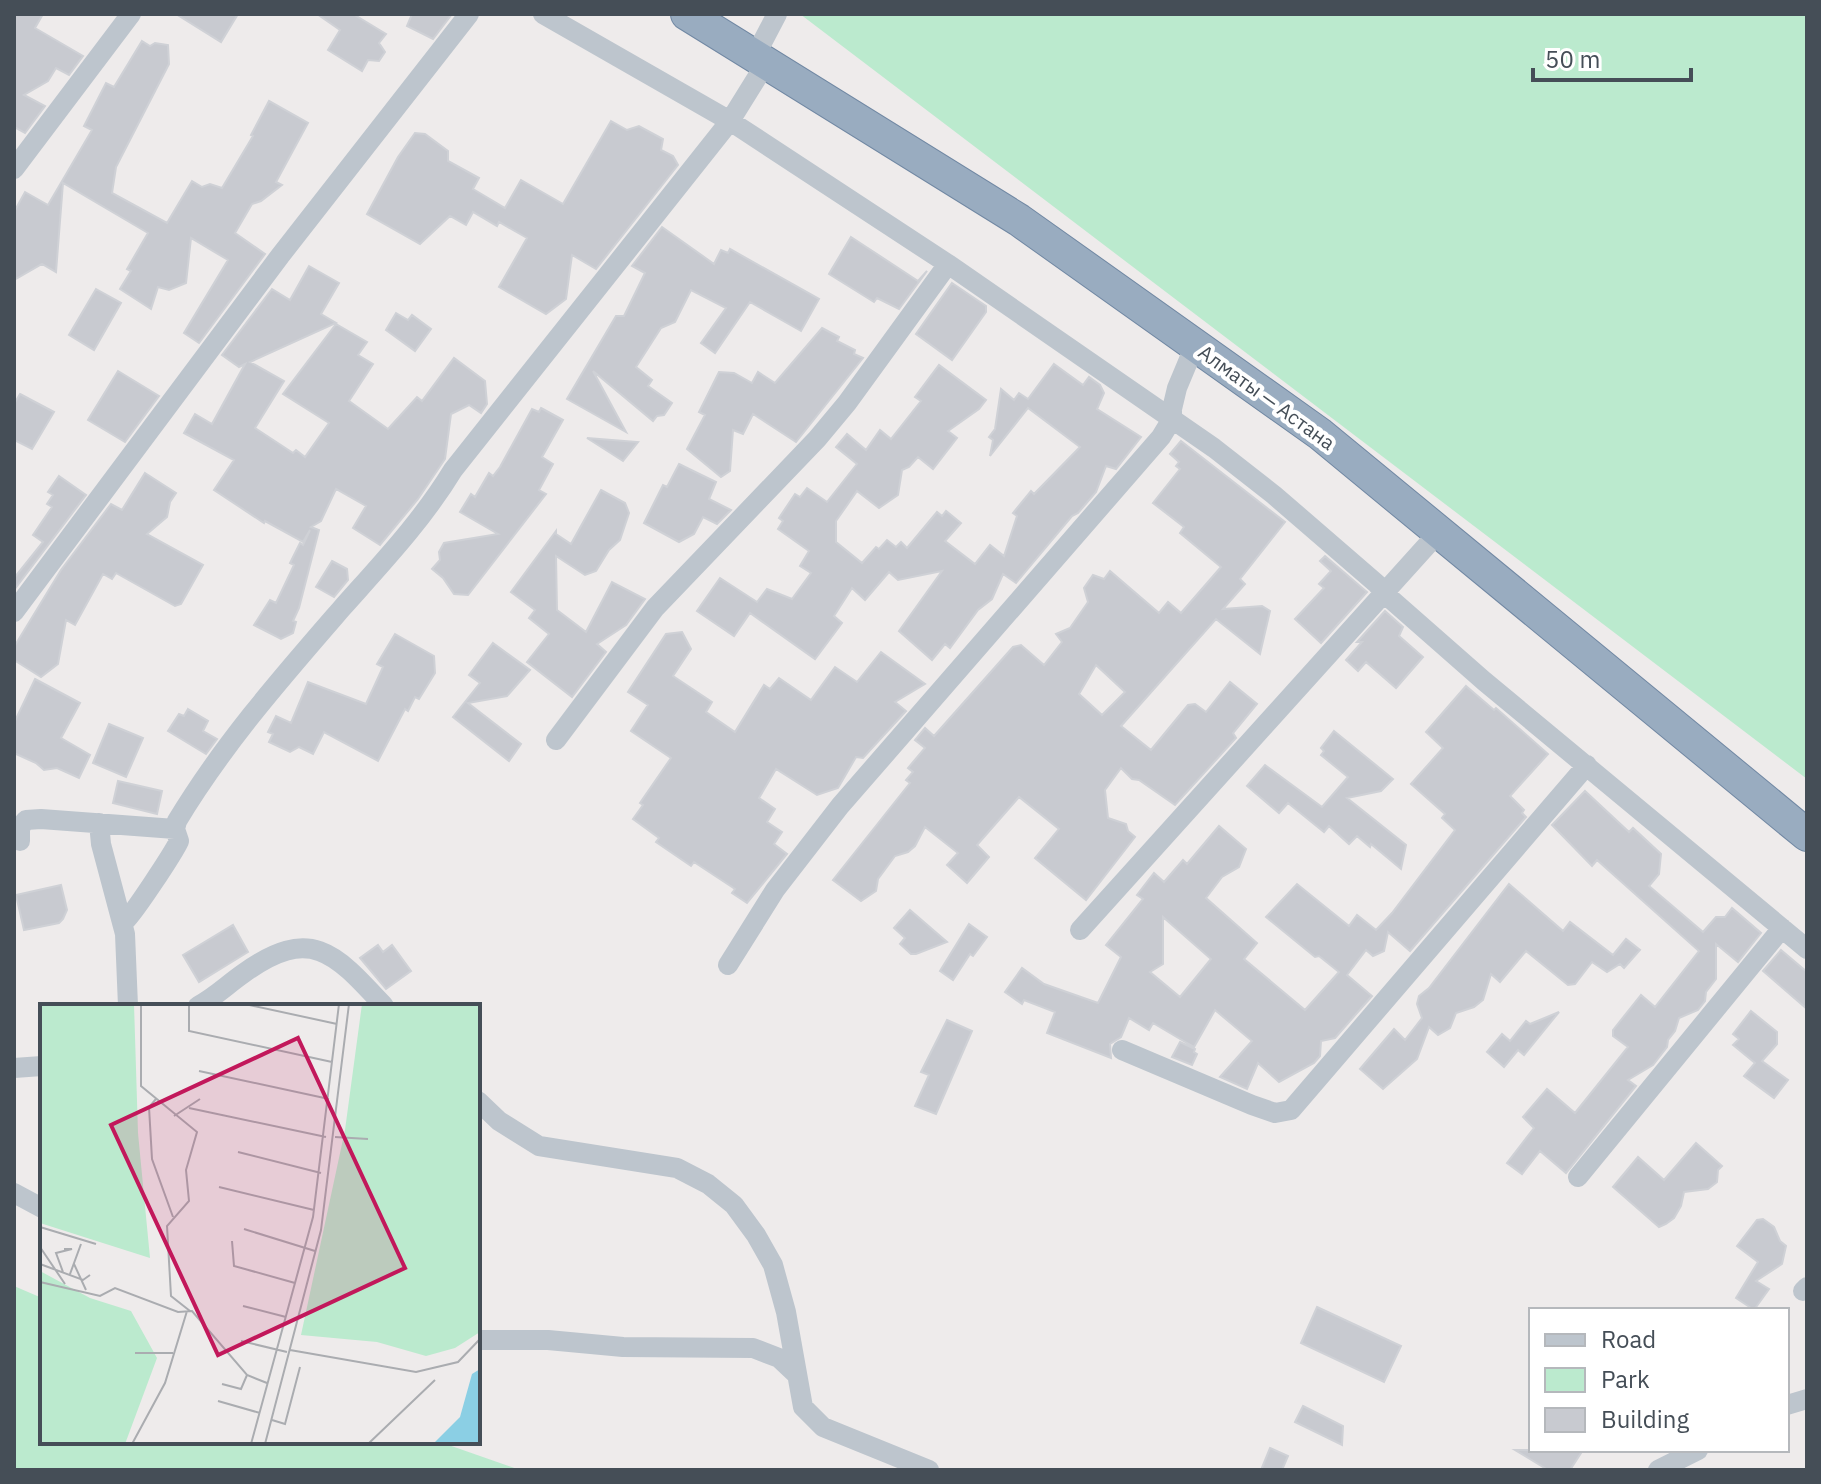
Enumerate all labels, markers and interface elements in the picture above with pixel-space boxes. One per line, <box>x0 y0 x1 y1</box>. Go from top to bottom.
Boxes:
scale bar <box>1533 32 1691 82</box>
text: 50 m <box>1545 43 1600 75</box>
street label: Алматы — Астана <box>1193 338 1341 456</box>
inset map <box>40 1004 480 1444</box>
legend <box>1529 1308 1789 1452</box>
text: Road <box>1601 1323 1656 1355</box>
text: Park <box>1601 1363 1650 1395</box>
text: Building <box>1601 1403 1689 1435</box>

